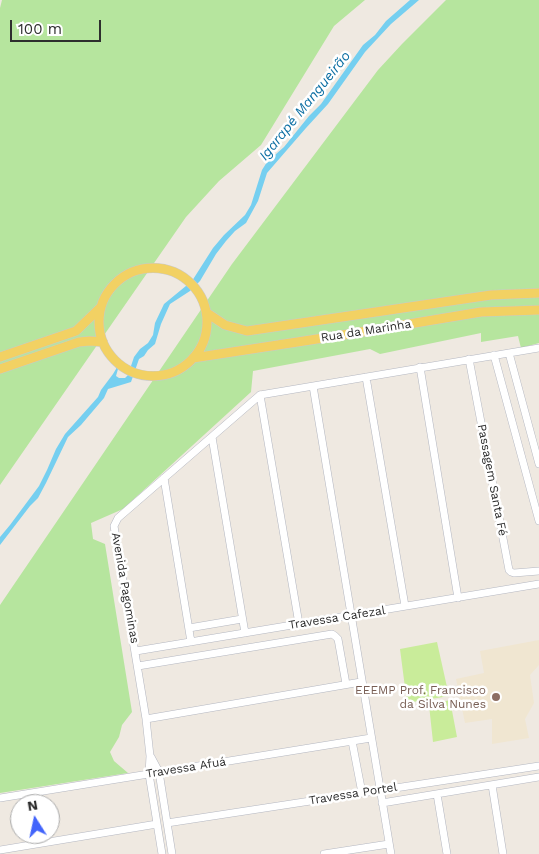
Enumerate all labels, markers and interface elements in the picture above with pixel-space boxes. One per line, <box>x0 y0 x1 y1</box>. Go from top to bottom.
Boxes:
scale bar <box>12 10 104 42</box>
text: 100 m <box>18 20 62 38</box>
water label: Igarapé Mangueirão <box>256 48 354 164</box>
street label: Rua da Marinha <box>320 317 412 345</box>
street label: Passagem Santa Fé <box>474 423 510 537</box>
street label: Avenida Pagominas <box>108 531 142 645</box>
street label: Travessa Cafezal <box>288 603 386 633</box>
place label: EEEMP Prof. Francisco da Silva Nunes <box>355 683 486 711</box>
marker: EEEMP Prof. Francisco da Silva Nunes <box>490 691 502 703</box>
street label: Travessa Afuá <box>145 755 227 781</box>
street label: Travessa Portel <box>308 780 398 808</box>
north arrow <box>10 794 60 844</box>
text: N <box>26 796 39 814</box>

